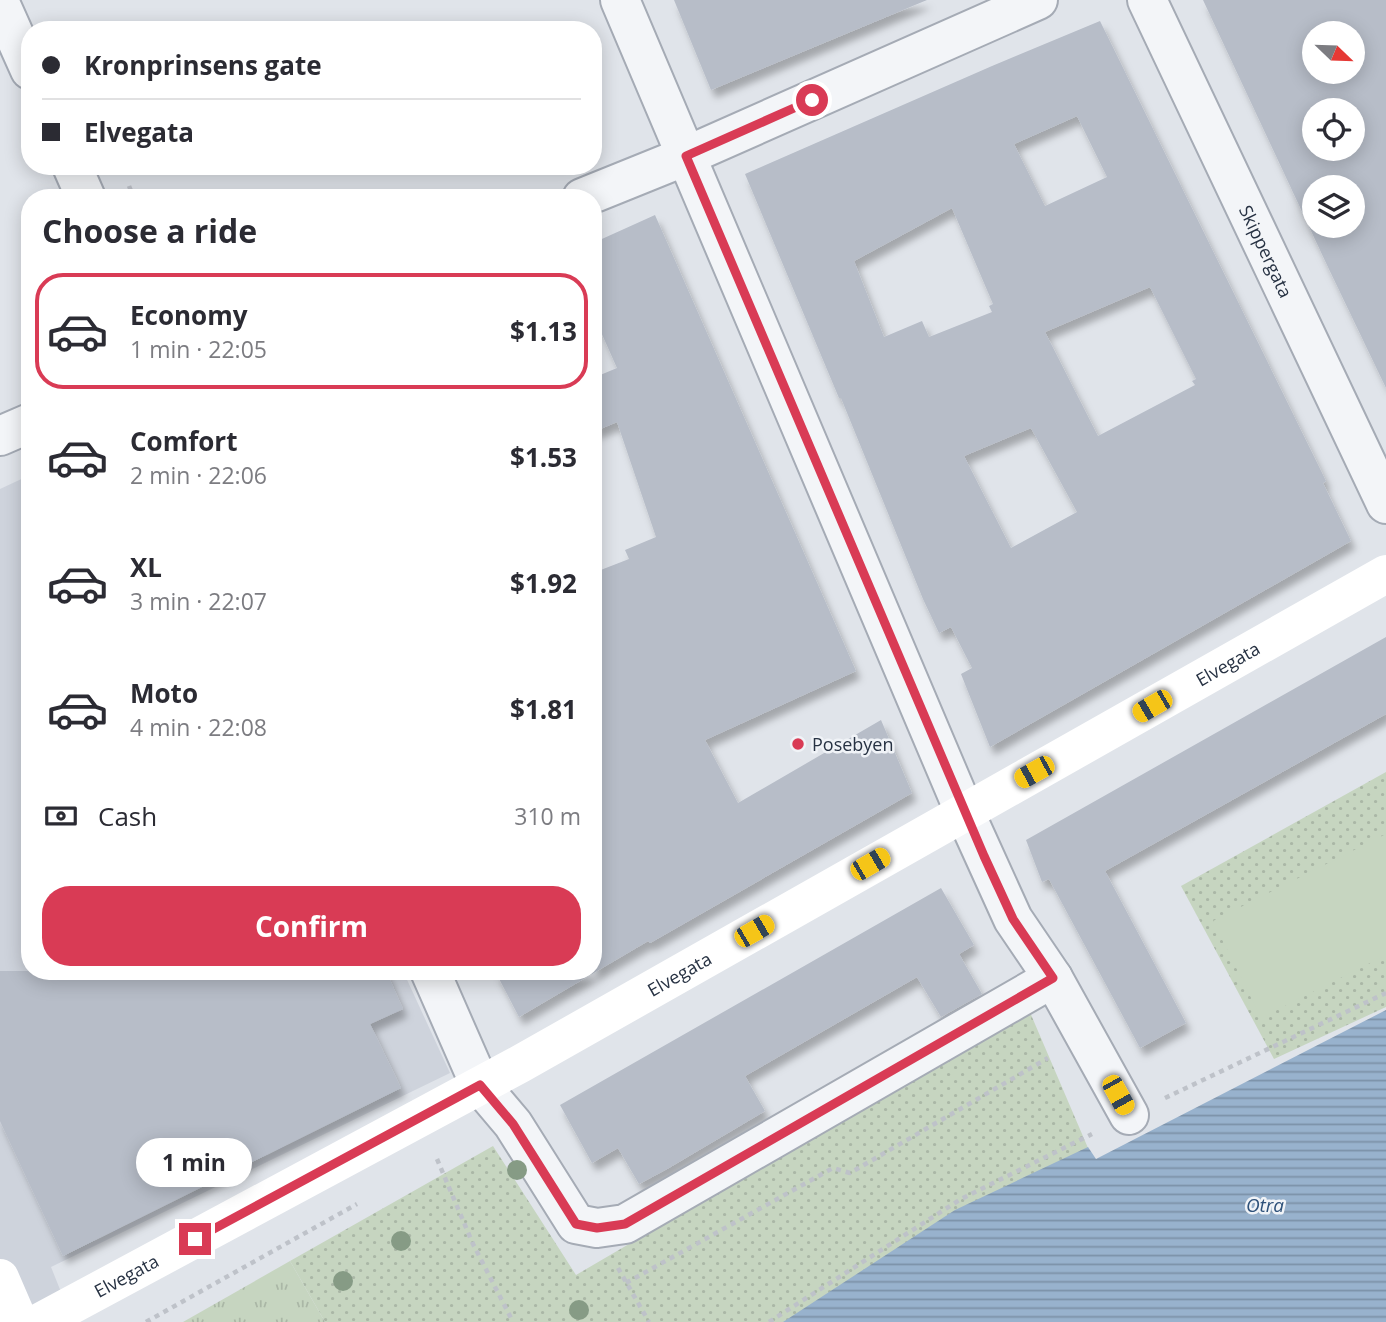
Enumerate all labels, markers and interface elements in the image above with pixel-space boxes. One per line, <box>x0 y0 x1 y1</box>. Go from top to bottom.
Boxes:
north arrow <box>1302 21 1365 84</box>
map controls <box>1302 21 1365 238</box>
text: Kronprinsens gate <box>84 47 322 83</box>
route start <box>796 84 828 116</box>
button: locate <box>1302 98 1365 161</box>
text: Elvegata <box>84 114 194 150</box>
button: layers <box>1302 175 1365 238</box>
street label: Skippergata <box>1234 201 1298 301</box>
text: Choose a ride <box>42 209 257 252</box>
text: Economy <box>130 297 248 333</box>
icon: car <box>46 300 109 363</box>
text: $1.13 <box>510 313 577 349</box>
text: 1 min · 22:05 <box>130 333 267 365</box>
text: Comfort <box>130 423 237 459</box>
icon: car <box>46 426 109 489</box>
text: $1.53 <box>510 439 577 475</box>
text: 2 min · 22:06 <box>130 459 267 491</box>
text: XL <box>130 549 162 585</box>
icon: car <box>46 552 109 615</box>
text: $1.92 <box>510 565 577 601</box>
text: 3 min · 22:07 <box>130 585 267 617</box>
street label: Elvegata <box>1191 636 1264 691</box>
text: Moto <box>130 675 198 711</box>
icon: car <box>46 678 109 741</box>
car <box>1129 686 1176 726</box>
text: $1.81 <box>510 691 577 727</box>
text: 4 min · 22:08 <box>130 711 267 743</box>
place label: Posebyen <box>812 732 894 756</box>
marker: Posebyen <box>790 736 806 752</box>
car <box>1011 753 1058 791</box>
icon: cash <box>42 797 80 835</box>
text: Cash <box>98 798 157 834</box>
text: 310 m <box>514 800 581 832</box>
car <box>847 844 894 884</box>
button: Confirm <box>42 886 581 966</box>
car <box>731 911 778 951</box>
street label: Elvegata <box>643 946 716 1002</box>
car <box>1099 1072 1138 1118</box>
callout: 1 min <box>137 1138 253 1186</box>
text: 1 min <box>162 1146 226 1178</box>
water label: Otra <box>1246 1192 1284 1218</box>
route end <box>179 1223 211 1255</box>
street label: Elvegata <box>90 1248 163 1303</box>

